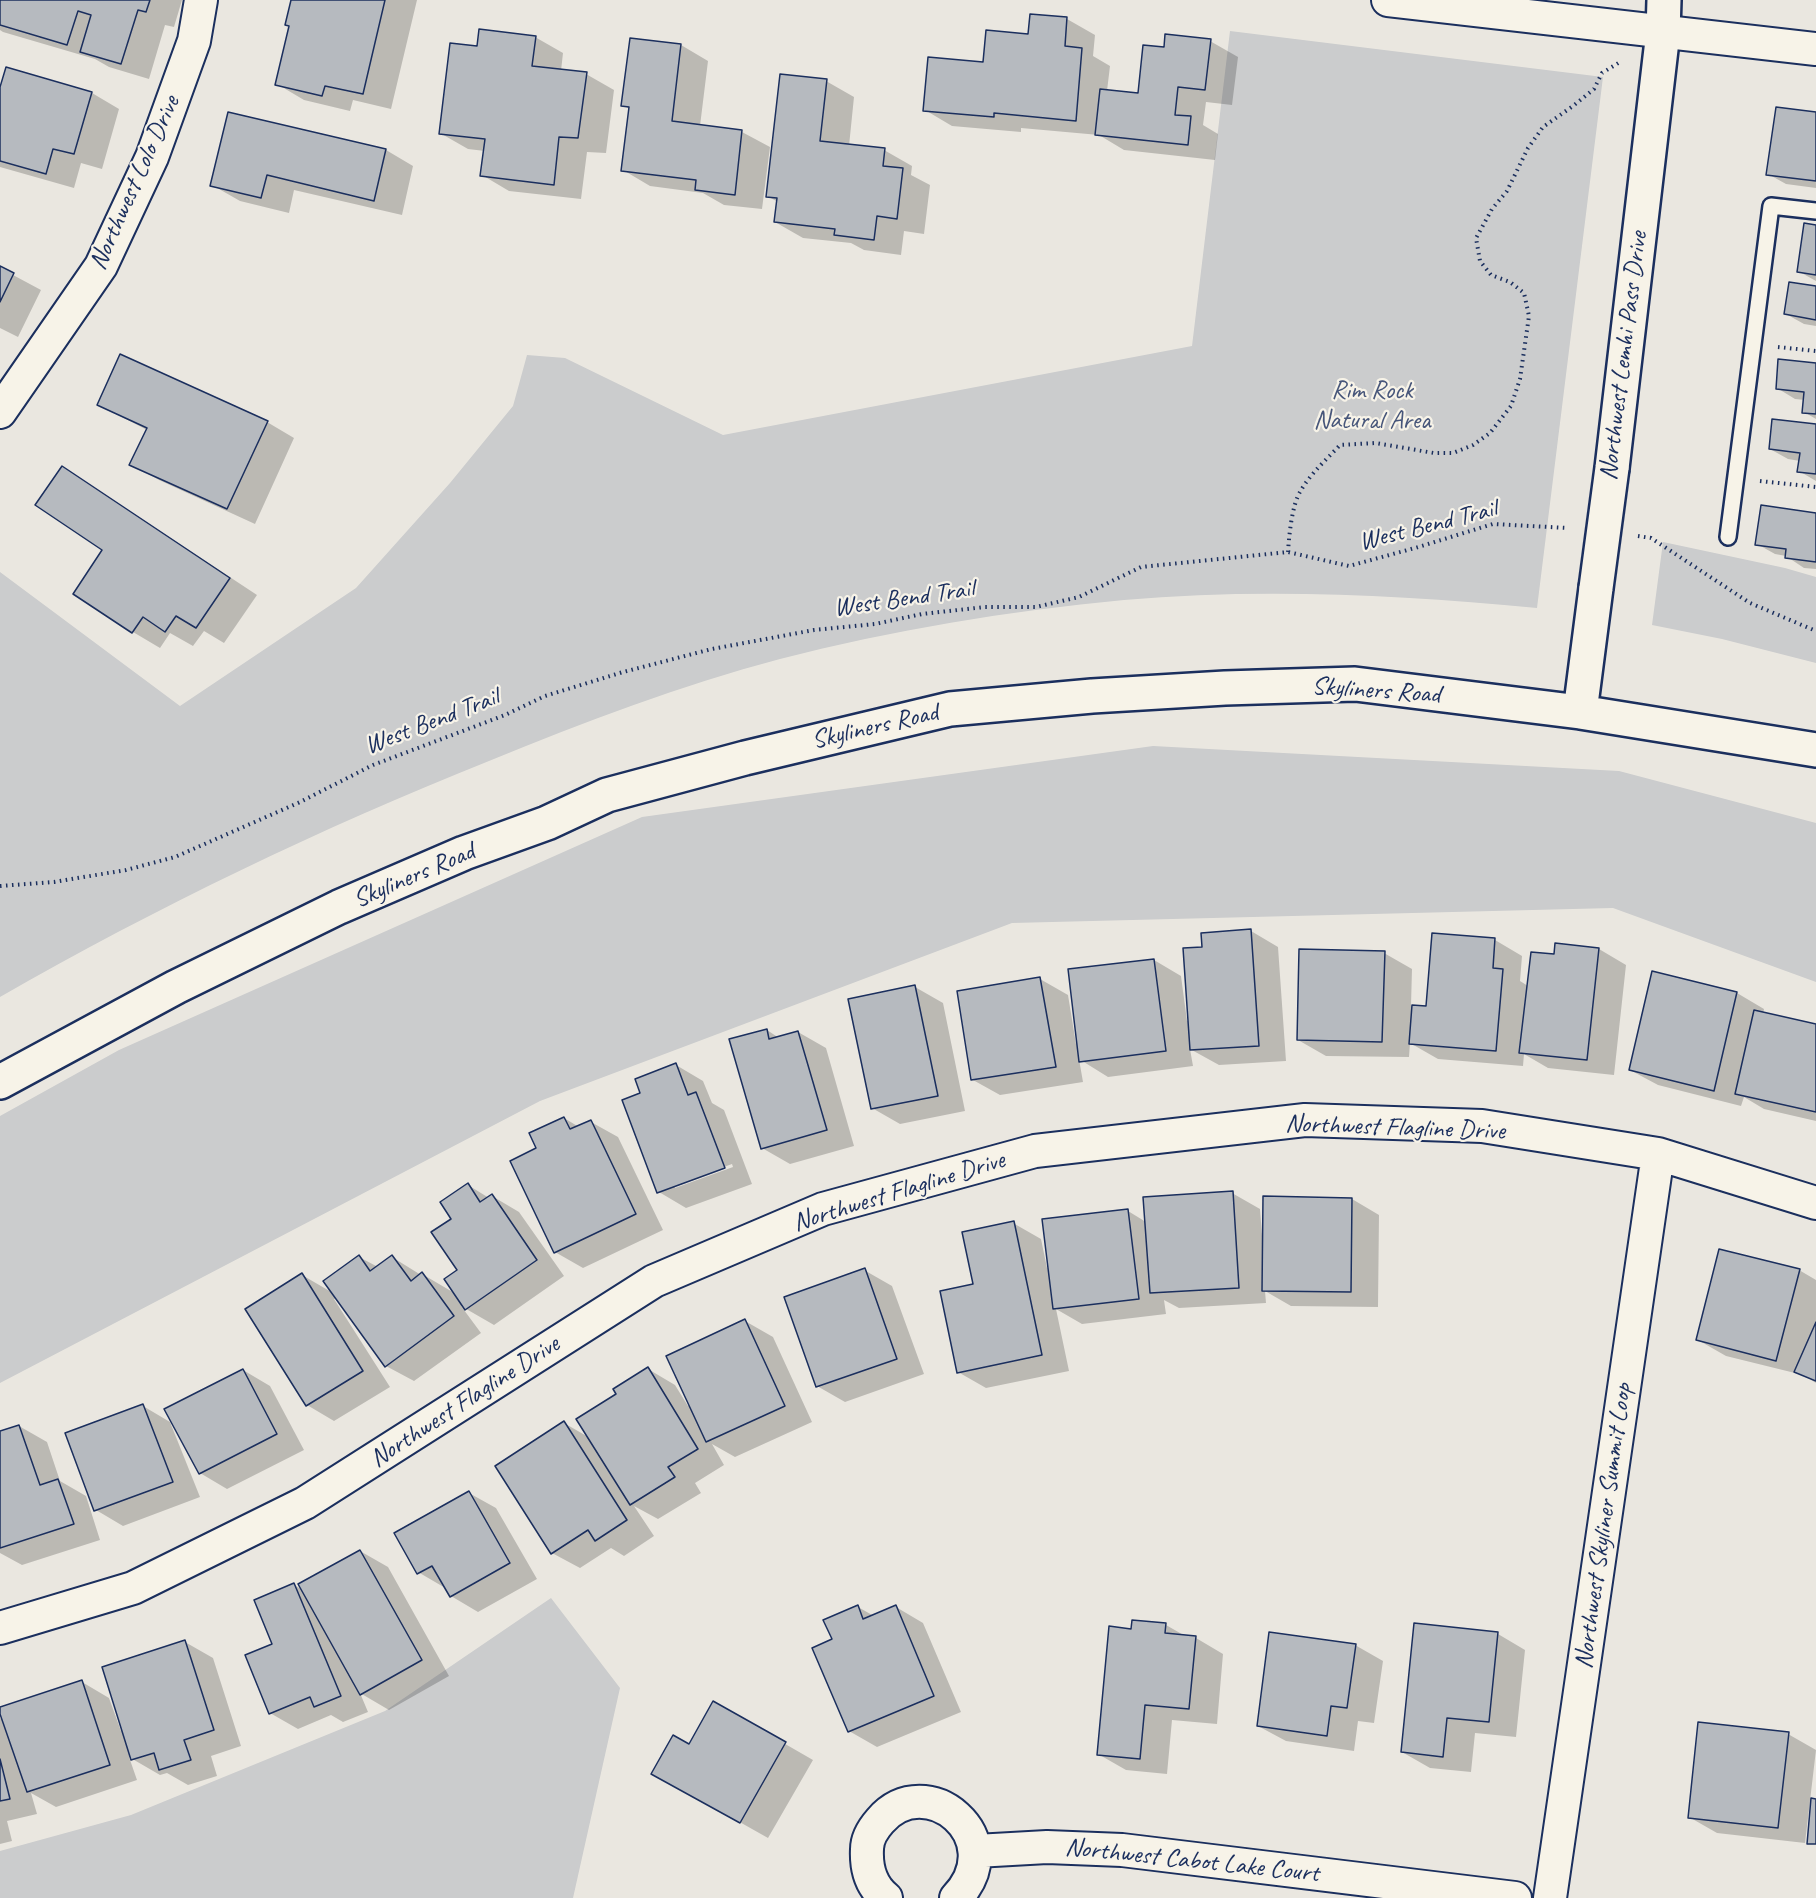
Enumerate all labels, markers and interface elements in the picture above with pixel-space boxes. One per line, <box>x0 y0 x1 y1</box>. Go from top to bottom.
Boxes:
street label: Northwest Lolo Drive <box>83 91 187 275</box>
street label: Northwest Lemhi Pass Drive <box>1593 230 1655 482</box>
park label: Rim Rock Natural Area <box>1314 375 1430 436</box>
street label: West Bend Trail <box>1356 494 1500 558</box>
street label: West Bend Trail <box>832 574 976 624</box>
street label: Skyliners Road <box>1311 671 1441 711</box>
street label: West Bend Trail <box>361 682 503 762</box>
street label: Skyliners Road <box>809 697 941 757</box>
street label: Skyliners Road <box>349 836 479 916</box>
street label: Northwest Flagline Drive <box>1285 1109 1505 1147</box>
street label: Northwest Flagline Drive <box>789 1145 1009 1239</box>
street label: Northwest Flagline Drive <box>364 1329 566 1475</box>
street label: Northwest Skyliner Summit Loop <box>1569 1381 1639 1671</box>
street label: Northwest Cabot Lake Court <box>1064 1832 1320 1890</box>

